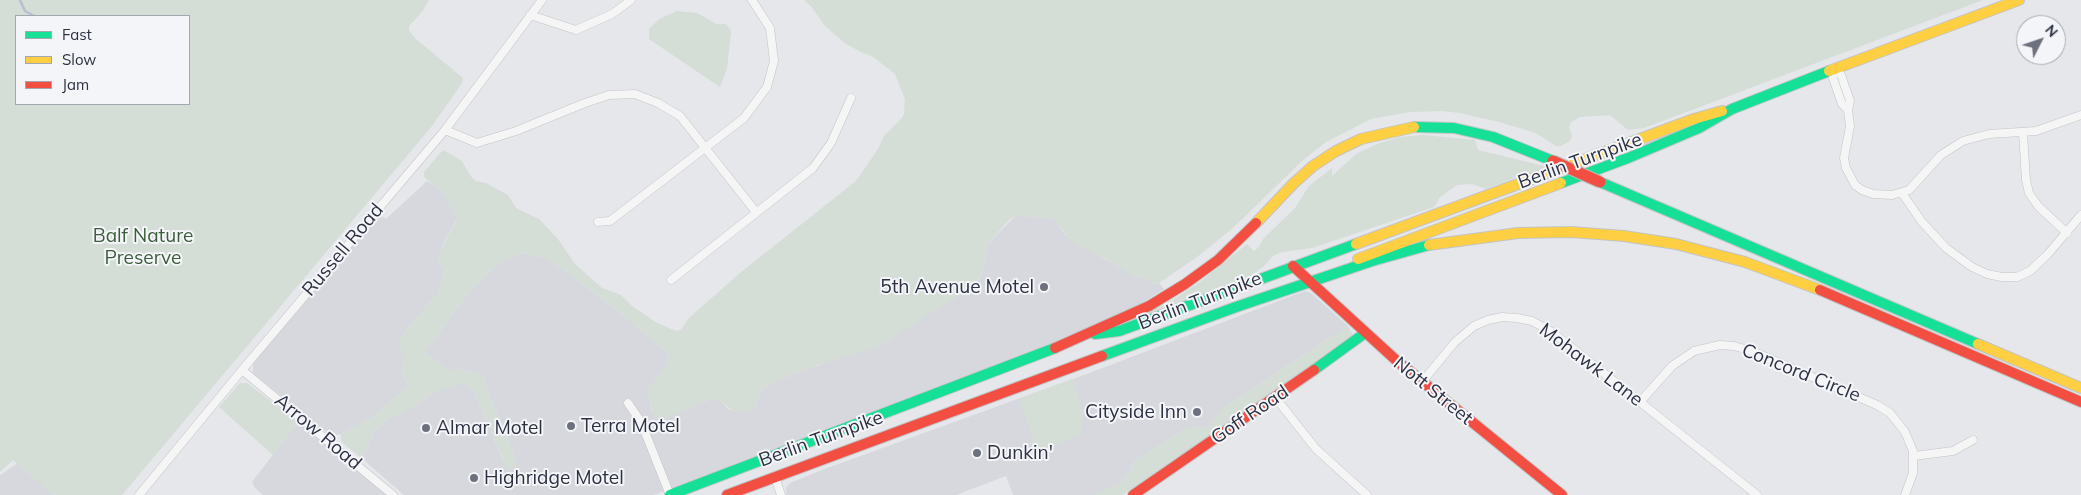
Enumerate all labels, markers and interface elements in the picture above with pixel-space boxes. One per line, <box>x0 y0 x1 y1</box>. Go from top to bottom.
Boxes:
legend <box>15 15 190 105</box>
north arrow <box>2016 15 2066 65</box>
text: N <box>2041 21 2062 41</box>
text: Fast <box>62 25 92 44</box>
text: Slow <box>62 50 96 69</box>
text: Jam <box>62 75 89 94</box>
street label: Berlin Turnpike <box>1515 128 1645 194</box>
street label: Russell Road <box>298 199 388 301</box>
park label: Balf Nature Preserve <box>93 225 193 269</box>
street label: Berlin Turnpike <box>1135 267 1265 335</box>
place label: 5th Avenue Motel <box>880 276 1034 298</box>
marker: 5th Avenue Motel <box>1038 281 1050 293</box>
street label: Mohawk Lane <box>1535 319 1647 411</box>
street label: Concord Circle <box>1738 339 1864 407</box>
street label: Nott Street <box>1389 352 1477 430</box>
street label: Goff Road <box>1207 381 1293 449</box>
street label: Arrow Road <box>270 389 366 475</box>
place label: Cityside Inn <box>1085 401 1187 423</box>
street label: Berlin Turnpike <box>756 406 886 472</box>
marker: Cityside Inn <box>1191 406 1203 418</box>
place label: Terra Motel <box>581 415 680 437</box>
place label: Almar Motel <box>436 417 543 439</box>
marker: Terra Motel <box>565 420 577 432</box>
marker: Almar Motel <box>420 422 432 434</box>
place label: Dunkin' <box>987 442 1053 464</box>
marker: Dunkin' <box>971 447 983 459</box>
place label: Highridge Motel <box>484 467 624 489</box>
marker: Highridge Motel <box>468 472 480 484</box>

